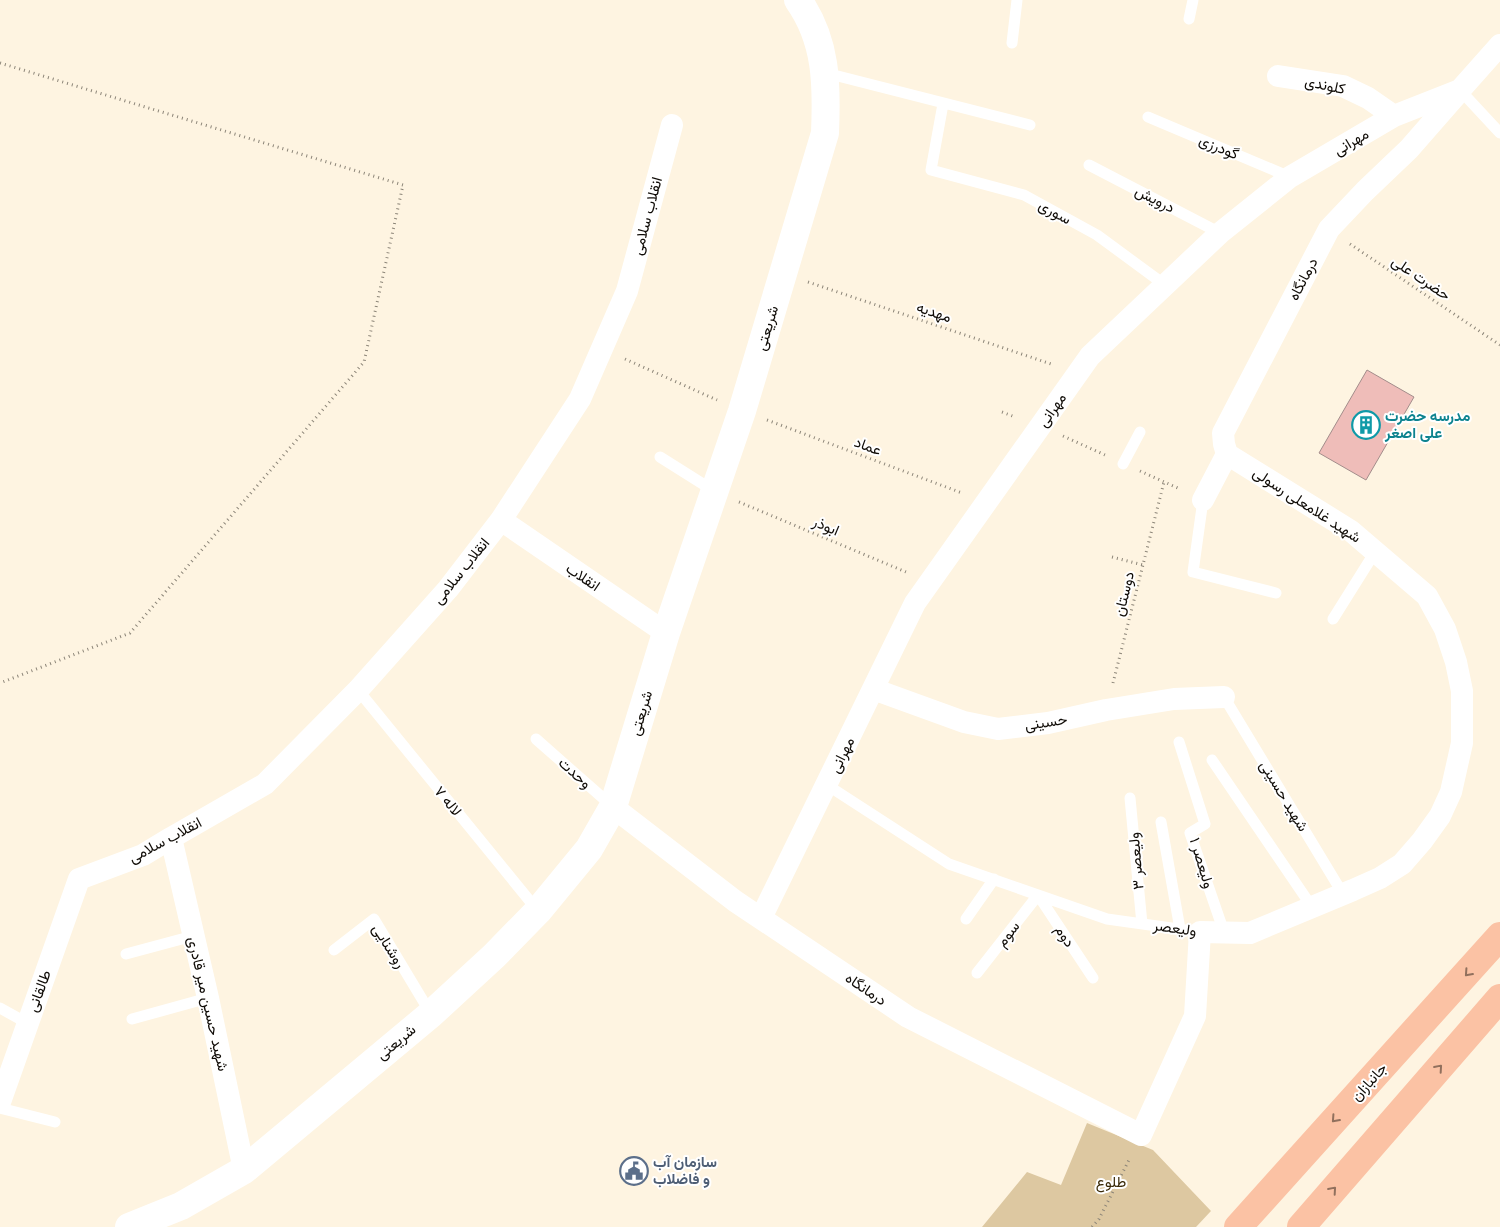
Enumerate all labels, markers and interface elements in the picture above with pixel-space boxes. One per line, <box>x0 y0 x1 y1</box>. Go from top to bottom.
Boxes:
street label: کلوندی <box>1303 72 1347 99</box>
street label: مهرانی <box>1330 125 1372 160</box>
street label: گودرزی <box>1196 131 1242 164</box>
street label: انقلاب سلامی <box>628 175 667 257</box>
street label: درویش <box>1132 181 1178 217</box>
street label: سوری <box>1035 196 1074 229</box>
street label: حضرت علی <box>1388 252 1454 305</box>
street label: درمانگاه <box>1284 255 1322 303</box>
street label: مهدیه <box>914 298 954 326</box>
street label: شریعتی <box>752 303 783 353</box>
street label: مهرانی <box>1034 389 1071 431</box>
place label: مدرسه حضرت علی اصغر <box>1384 407 1470 442</box>
building icon: مدرسه حضرت علی اصغر <box>1351 410 1381 440</box>
street label: عماد <box>852 433 884 459</box>
street label: شهید غلامعلی رسولی <box>1249 463 1365 548</box>
street label: ابوذر <box>809 512 842 540</box>
street label: انقلاب سلامی <box>429 534 494 608</box>
street label: انقلاب <box>562 559 604 595</box>
street label: دوستان <box>1110 570 1138 618</box>
street label: شریعتی <box>626 688 657 738</box>
street label: حسینی <box>1023 710 1069 735</box>
street label: مهرانی <box>826 734 859 776</box>
street label: وحدت <box>555 754 595 792</box>
street label: شهید حسینی <box>1255 757 1312 835</box>
street label: لاله ۷ <box>430 782 466 820</box>
street label: انقلاب سلامی <box>125 813 205 868</box>
street label: ولیعصر ۳ <box>1125 832 1147 890</box>
street label: ولیعصر ۱ <box>1186 835 1218 891</box>
street label: ولیعصر <box>1151 916 1198 940</box>
street label: سوم <box>992 918 1024 951</box>
street label: روشنایی <box>368 921 410 972</box>
street label: دوم <box>1050 922 1079 951</box>
street label: شهید حسین میر قادری <box>183 935 232 1073</box>
street label: طالقانی <box>23 967 56 1015</box>
one-way arrow <box>1465 968 1474 977</box>
street label: درمانگاه <box>842 969 890 1009</box>
street label: شریعتی <box>373 1020 420 1064</box>
street label: جانبازان <box>1347 1059 1391 1105</box>
one-way arrow <box>1434 1064 1443 1073</box>
one-way arrow <box>1332 1114 1341 1123</box>
place label: سازمان آب و فاضلاب <box>653 1153 717 1188</box>
public building icon: سازمان آب و فاضلاب <box>619 1156 649 1186</box>
park label: طلوع <box>1096 1173 1126 1193</box>
one-way arrow <box>1327 1187 1336 1196</box>

